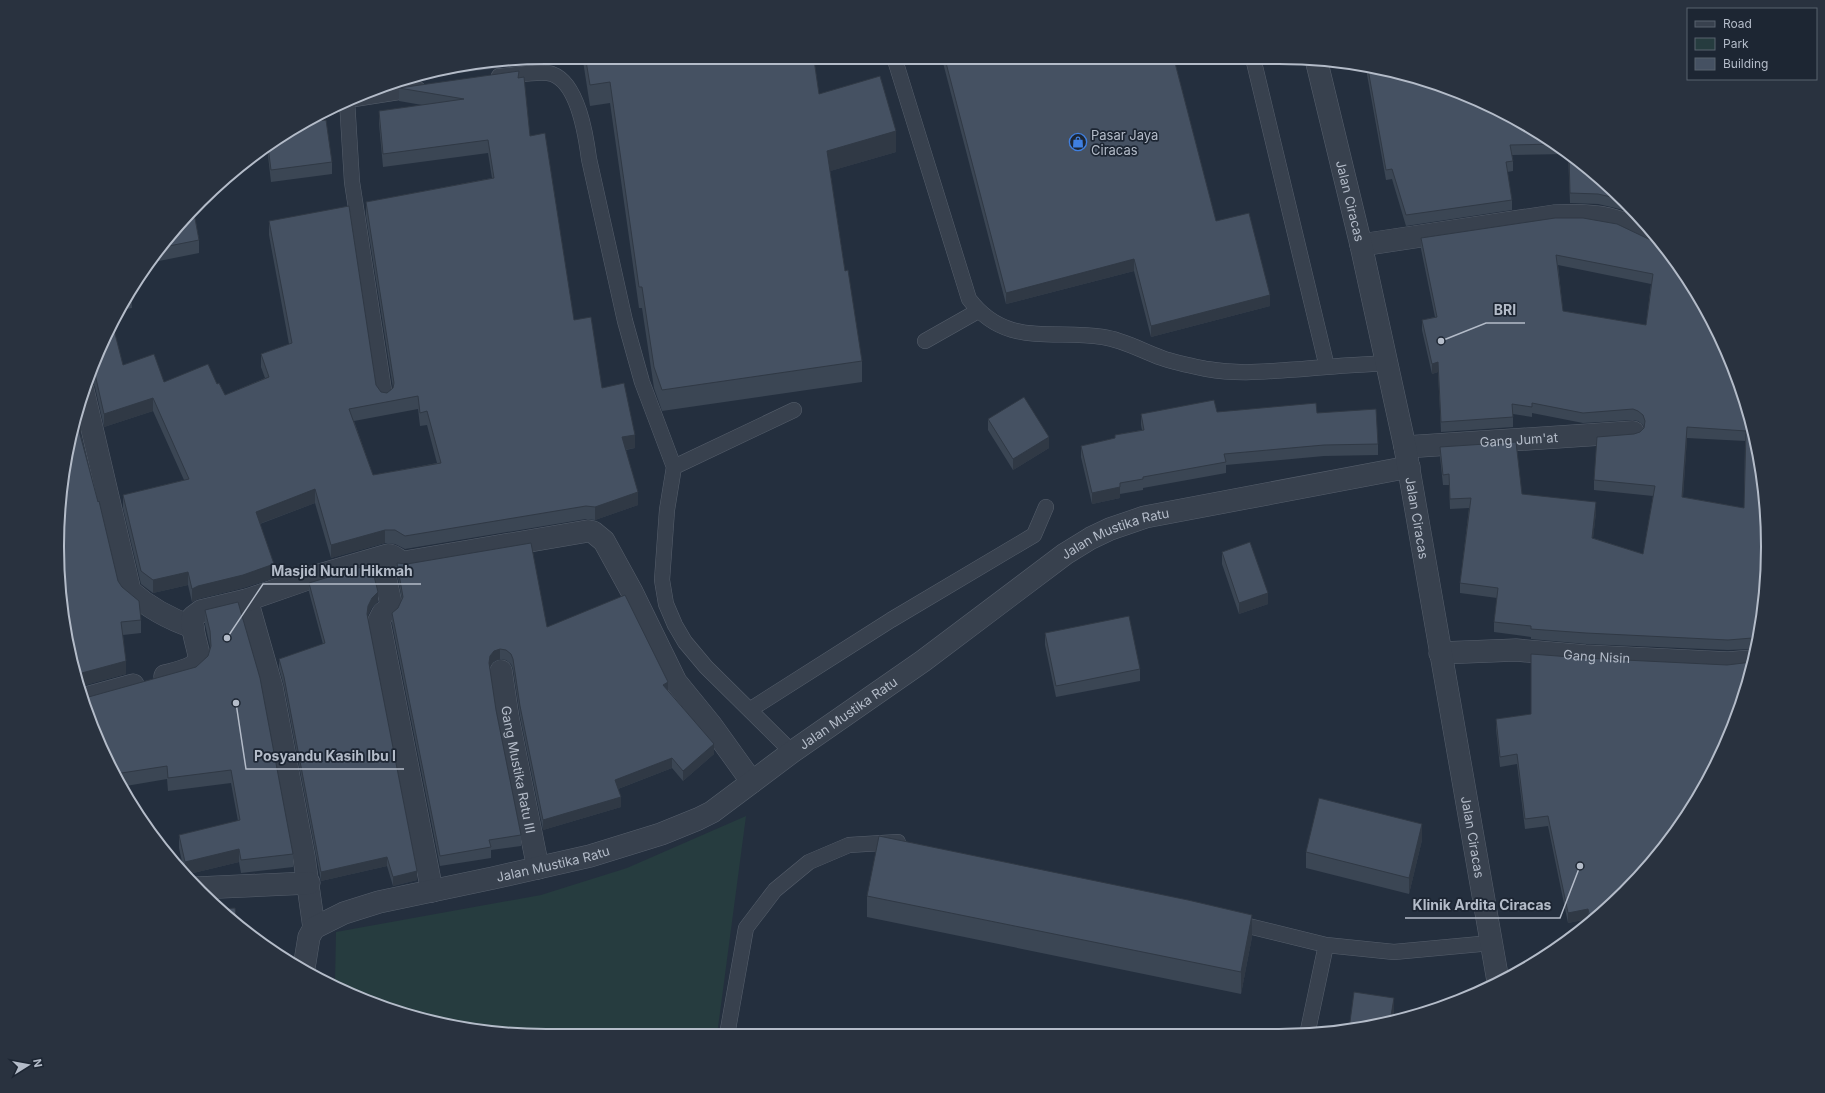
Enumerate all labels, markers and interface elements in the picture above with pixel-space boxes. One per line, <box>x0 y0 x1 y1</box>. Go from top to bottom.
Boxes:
legend <box>1687 8 1817 80</box>
text: Road <box>1723 16 1752 31</box>
text: Park <box>1723 36 1749 51</box>
text: Building <box>1723 56 1768 71</box>
place label: Pasar Jaya Ciracas <box>1091 127 1158 158</box>
shop icon: Pasar Jaya Ciracas <box>1068 132 1088 152</box>
street label: Jalan Ciracas <box>1333 159 1368 243</box>
callout: BRI <box>1486 297 1525 323</box>
text: BRI <box>1494 301 1516 318</box>
street label: Gang Jum'at <box>1479 429 1558 450</box>
street label: Jalan Ciracas <box>1402 475 1432 560</box>
street label: Jalan Mustika Ratu <box>1058 505 1170 562</box>
callout: Masjid Nurul Hikmah <box>263 558 421 584</box>
text: Masjid Nurul Hikmah <box>271 562 413 579</box>
street label: Gang Nisin <box>1563 646 1631 666</box>
street label: Jalan Mustika Ratu <box>796 673 900 753</box>
street label: Gang Mustika Ratu III <box>498 704 539 835</box>
callout: Posyandu Kasih Ibu I <box>246 743 404 769</box>
text: Posyandu Kasih Ibu I <box>254 747 396 764</box>
street label: Jalan Ciracas <box>1458 795 1488 879</box>
street label: Jalan Mustika Ratu <box>495 842 612 885</box>
callout: Klinik Ardita Ciracas <box>1405 892 1560 918</box>
text: Klinik Ardita Ciracas <box>1413 896 1552 913</box>
north arrow <box>8 1045 48 1085</box>
text: N <box>30 1058 45 1069</box>

